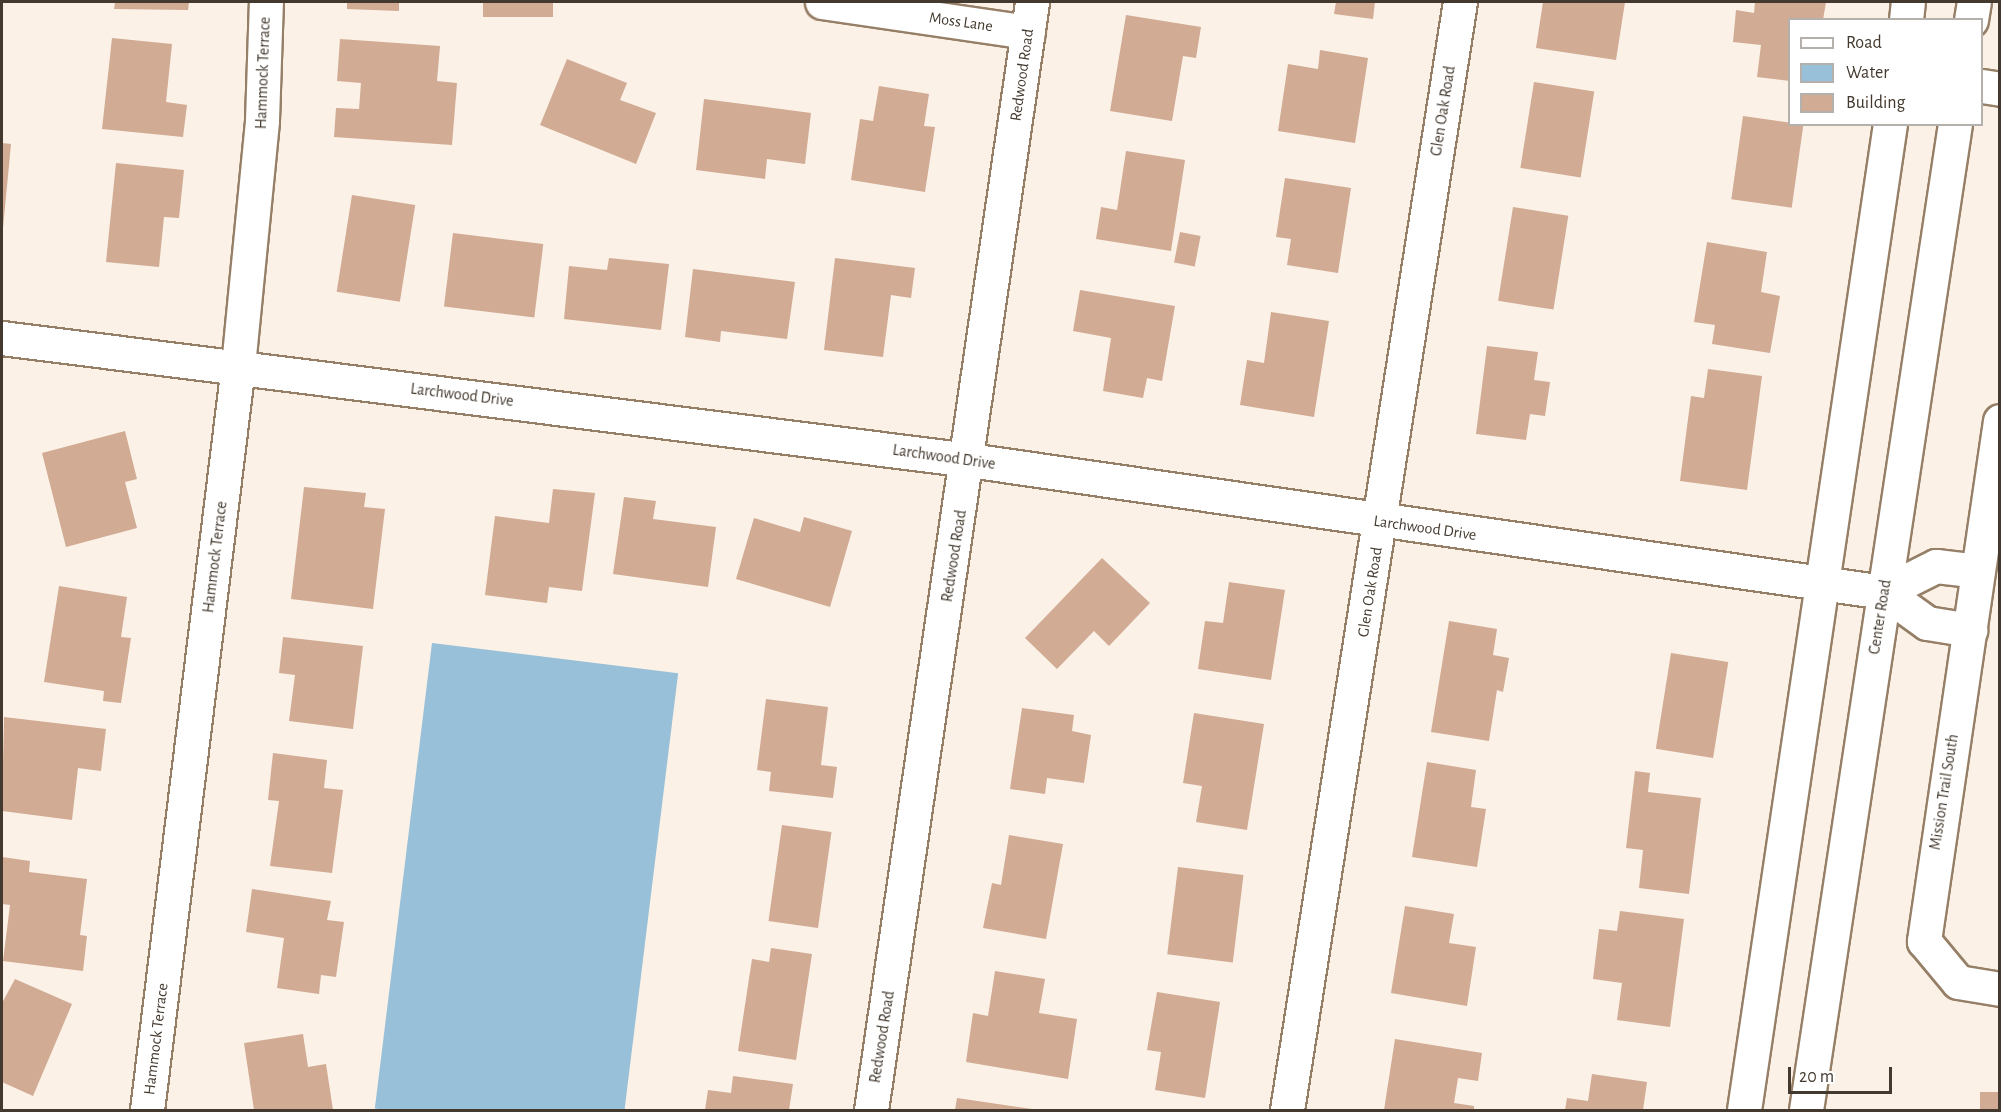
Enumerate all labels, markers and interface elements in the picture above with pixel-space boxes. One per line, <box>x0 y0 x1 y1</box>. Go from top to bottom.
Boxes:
street label: Moss Lane <box>928 8 994 36</box>
street label: Hammock Terrace <box>251 16 275 130</box>
legend <box>1788 18 1983 126</box>
street label: Redwood Road <box>1006 28 1038 122</box>
text: Road <box>1846 34 1882 52</box>
text: Water <box>1846 64 1889 82</box>
street label: Glen Oak Road <box>1426 65 1460 157</box>
text: Building <box>1846 94 1905 112</box>
street label: Larchwood Drive <box>409 379 515 411</box>
street label: Larchwood Drive <box>891 440 997 474</box>
street label: Hammock Terrace <box>199 500 231 614</box>
street label: Redwood Road <box>937 509 971 603</box>
street label: Larchwood Drive <box>1372 511 1478 545</box>
street label: Glen Oak Road <box>1353 546 1387 638</box>
street label: Center Road <box>1865 578 1895 656</box>
street label: Mission Trail South <box>1925 733 1963 851</box>
street label: Hammock Terrace <box>140 982 172 1096</box>
street label: Redwood Road <box>865 990 899 1084</box>
scale bar <box>1791 1055 1894 1093</box>
text: 20 m <box>1799 1068 1834 1086</box>

